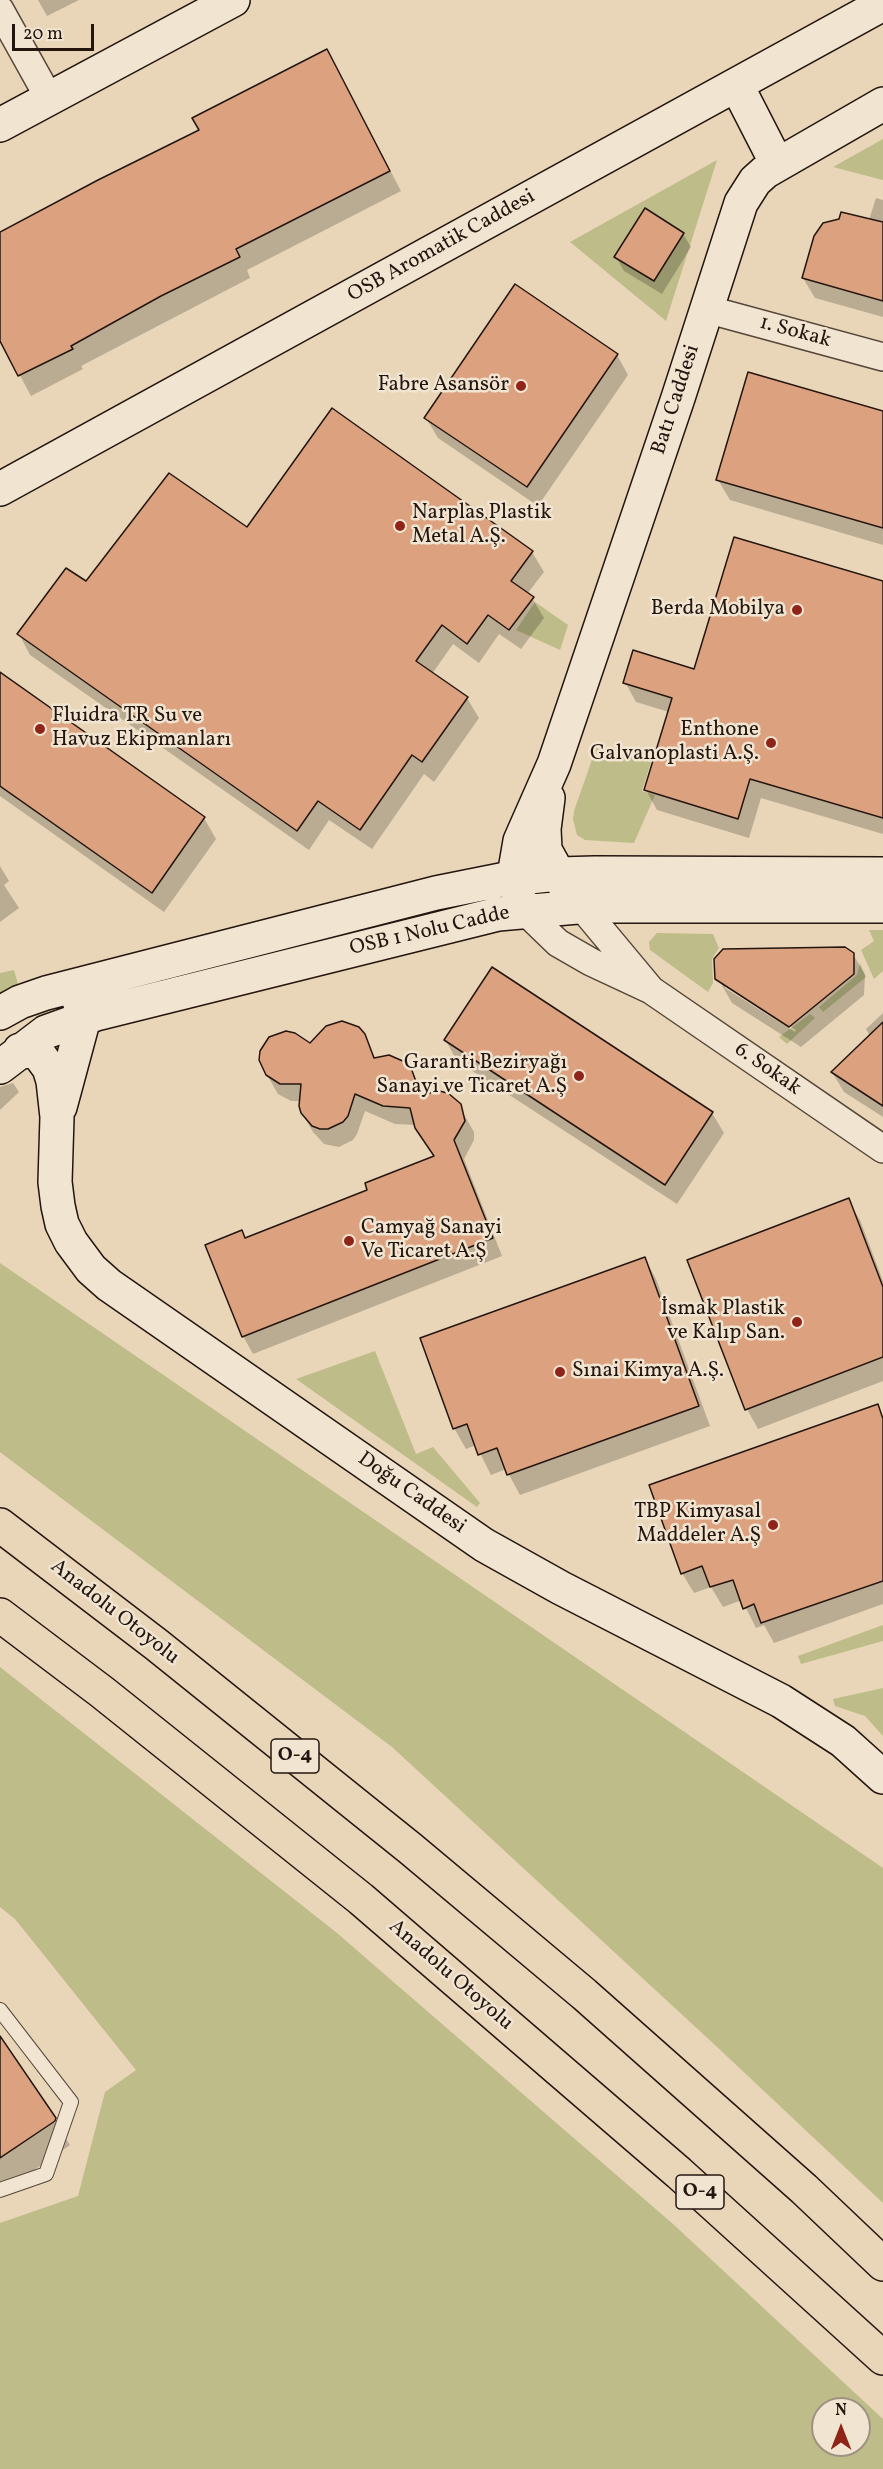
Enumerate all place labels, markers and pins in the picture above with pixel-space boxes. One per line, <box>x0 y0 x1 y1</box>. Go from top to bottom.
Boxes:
place label: Fabre Asansör <box>378 373 509 399</box>
marker: Fabre Asansör <box>514 379 528 393</box>
place label: Narplas Plastik Metal A.Ş. <box>412 501 552 551</box>
marker: Narplas Plastik Metal A.Ş. <box>393 519 407 533</box>
place label: Berda Mobilya <box>651 597 785 623</box>
marker: Berda Mobilya <box>790 603 804 617</box>
place label: Fluidra TR Su ve Havuz Ekipmanları <box>52 704 231 754</box>
place label: Enthone Galvanoplasti A.Ş. <box>590 718 759 768</box>
marker: Fluidra TR Su ve Havuz Ekipmanları <box>33 722 47 736</box>
marker: Enthone Galvanoplasti A.Ş. <box>764 736 778 750</box>
place label: Garanti Beziryağı Sanayi ve Ticaret A.Ş <box>377 1051 567 1101</box>
marker: Garanti Beziryağı Sanayi ve Ticaret A.Ş <box>572 1069 586 1083</box>
place label: Camyağ Sanayi Ve Ticaret A.Ş <box>361 1216 502 1266</box>
marker: Camyağ Sanayi Ve Ticaret A.Ş <box>342 1234 356 1248</box>
place label: İsmak Plastik ve Kalıp San. <box>661 1297 785 1347</box>
marker: İsmak Plastik ve Kalıp San. <box>790 1315 804 1329</box>
place label: Sınai Kimya A.Ş. <box>572 1359 724 1385</box>
marker: Sınai Kimya A.Ş. <box>553 1365 567 1379</box>
place label: TBP Kimyasal Maddeler A.Ş <box>634 1500 761 1550</box>
marker: TBP Kimyasal Maddeler A.Ş <box>766 1518 780 1532</box>

